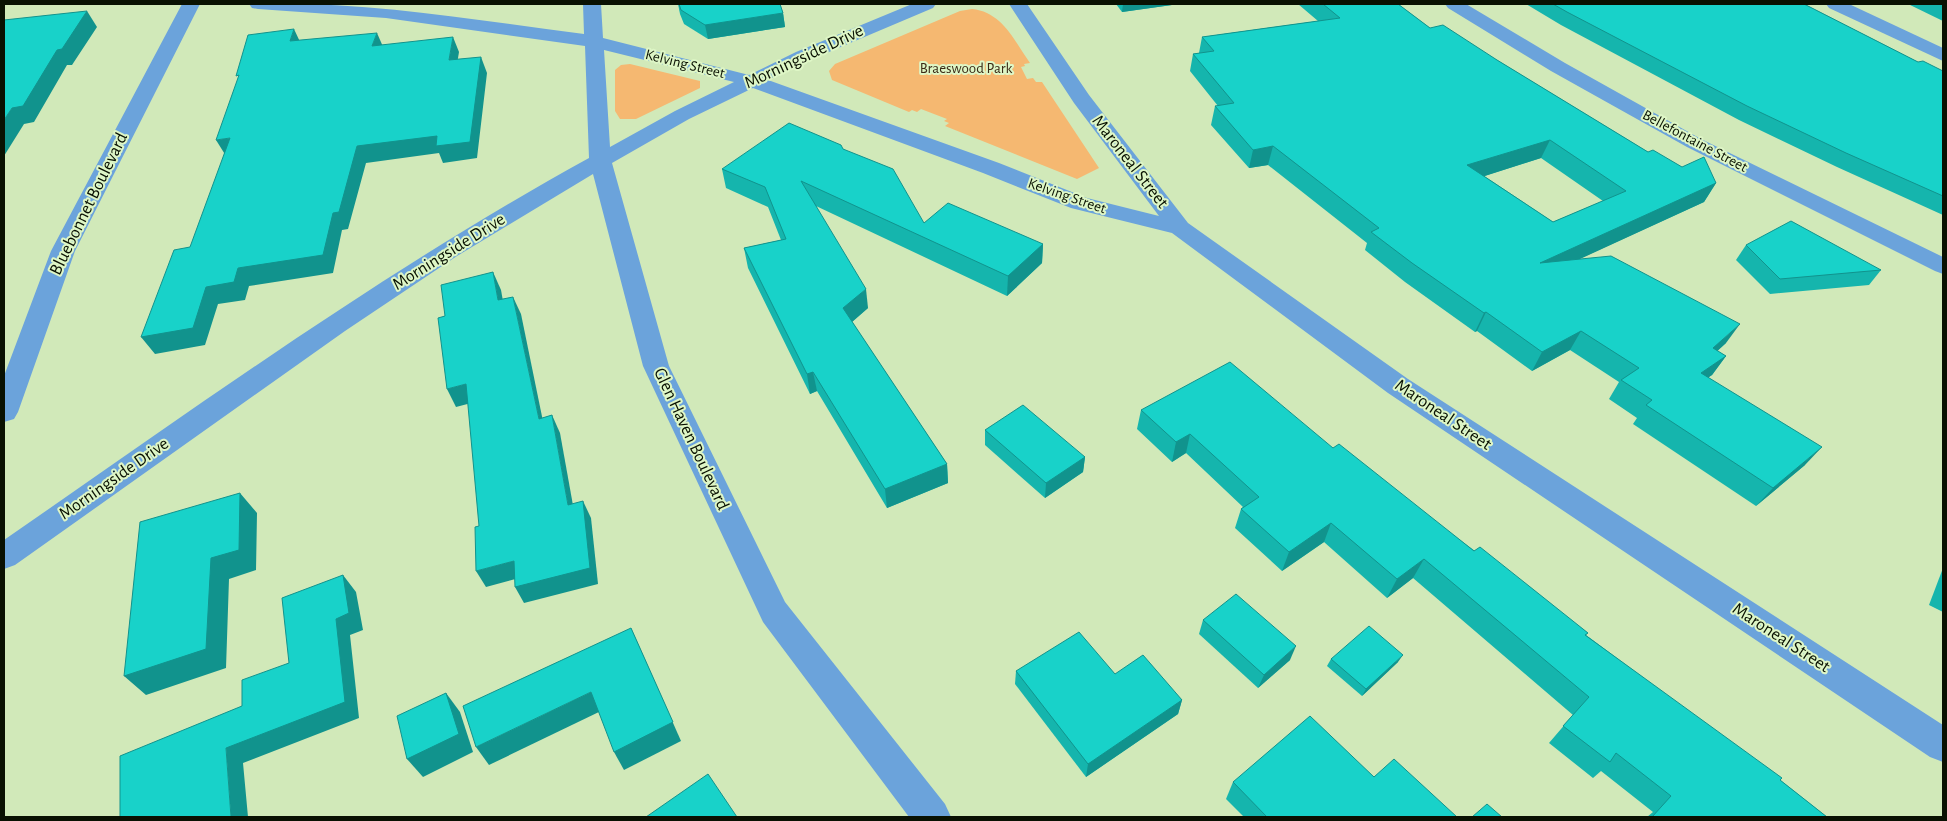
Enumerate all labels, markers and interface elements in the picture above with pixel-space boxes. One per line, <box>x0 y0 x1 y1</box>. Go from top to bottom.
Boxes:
street label: Morningside Drive <box>742 22 866 92</box>
street label: Kelving Street <box>644 47 726 81</box>
park label: Braeswood Park <box>920 61 1013 76</box>
street label: Bellefontaine Street <box>1640 107 1750 175</box>
street label: Maroneal Street <box>1088 112 1172 212</box>
street label: Bluebonnet Boulevard <box>47 130 131 278</box>
street label: Kelving Street <box>1026 176 1108 216</box>
street label: Morningside Drive <box>390 210 508 294</box>
street label: Glen Haven Boulevard <box>650 365 732 513</box>
street label: Maroneal Street <box>1391 376 1495 454</box>
street label: Morningside Drive <box>56 435 172 523</box>
street label: Maroneal Street <box>1729 600 1833 676</box>

